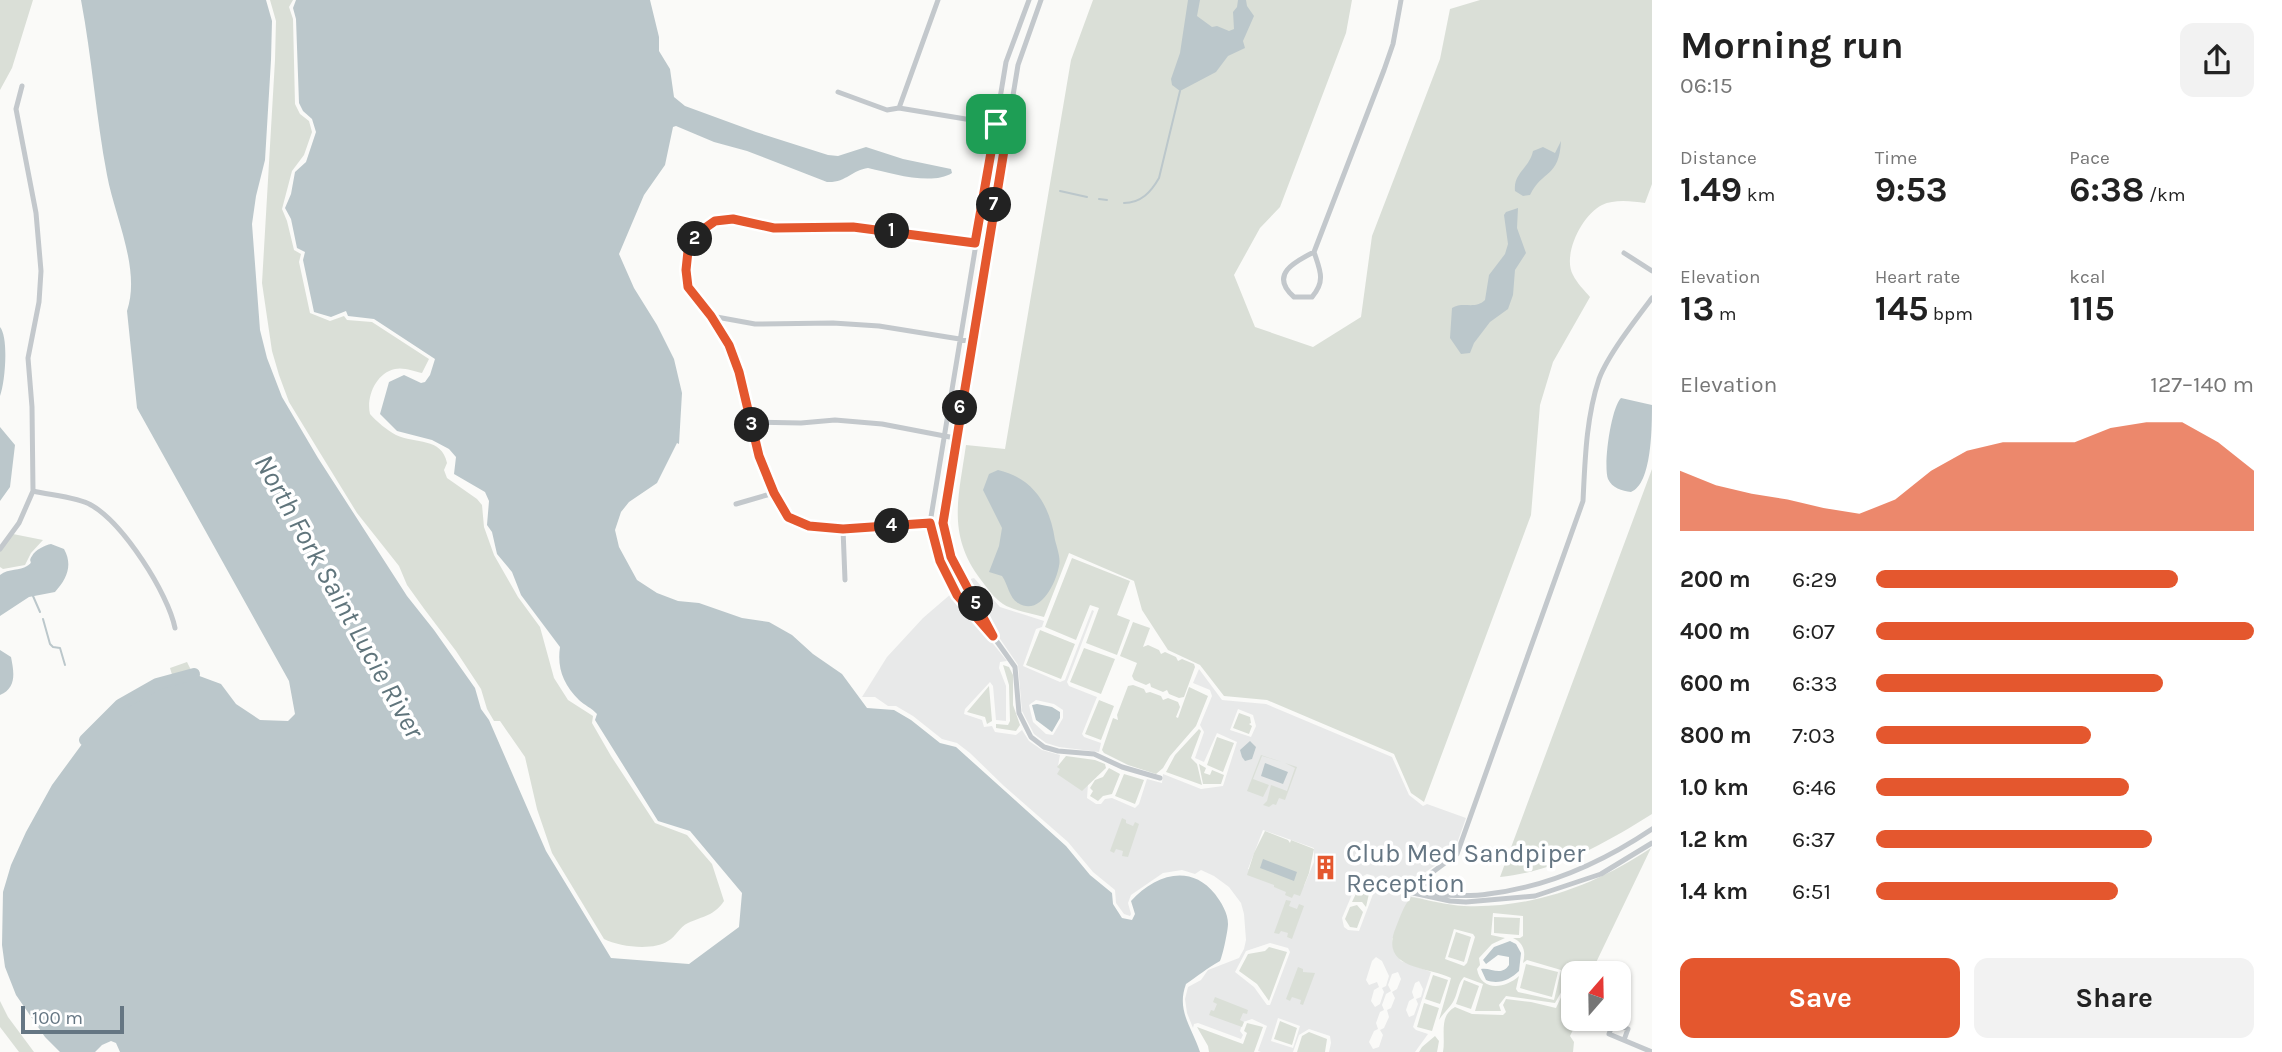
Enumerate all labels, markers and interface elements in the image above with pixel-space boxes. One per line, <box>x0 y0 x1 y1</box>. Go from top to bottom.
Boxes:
text: Morning run <box>1680 23 1904 68</box>
button: share <box>2180 23 2254 97</box>
text: 06:15 <box>1680 72 1733 99</box>
pin <box>966 94 1026 154</box>
icon: arrive <box>977 105 1015 143</box>
text: Distance <box>1680 147 1757 169</box>
text: Time <box>1875 147 1917 169</box>
text: Pace <box>2069 147 2110 169</box>
text: 1.49 <box>1680 169 1742 210</box>
text: 9:53 <box>1875 169 1948 210</box>
text: 6:38 <box>2069 169 2144 210</box>
text: km <box>1742 184 1775 206</box>
text: /km <box>2144 184 2186 206</box>
pin: 7 <box>976 188 1012 222</box>
text: 7 <box>989 193 998 215</box>
pin: 1 <box>874 214 910 248</box>
text: 1 <box>888 219 895 241</box>
pin: 2 <box>678 222 712 256</box>
text: 2 <box>689 227 700 249</box>
text: Elevation <box>1680 266 1760 288</box>
text: Heart rate <box>1875 266 1960 288</box>
text: kcal <box>2069 266 2106 288</box>
text: 13 <box>1680 288 1714 329</box>
text: 145 <box>1875 288 1928 329</box>
text: 115 <box>2069 288 2115 329</box>
text: m <box>1714 303 1737 325</box>
text: bpm <box>1928 303 1973 325</box>
text: Elevation <box>1680 371 1777 398</box>
text: 127–140 m <box>2150 371 2254 398</box>
pin: 6 <box>942 390 978 426</box>
text: 6 <box>954 396 965 418</box>
pin: 3 <box>734 408 770 442</box>
text: 3 <box>746 413 757 435</box>
water label: North Fork Saint Lucie River <box>248 448 432 745</box>
pin: 4 <box>874 508 910 544</box>
text: 4 <box>886 514 897 536</box>
text: 200 m <box>1680 566 1751 593</box>
text: 6:29 <box>1792 566 1837 593</box>
pin: 5 <box>958 586 993 622</box>
text: 5 <box>970 592 981 614</box>
text: 400 m <box>1680 618 1750 645</box>
text: 6:07 <box>1792 618 1835 645</box>
text: 600 m <box>1680 670 1751 697</box>
text: 6:33 <box>1792 670 1838 697</box>
text: 800 m <box>1680 722 1752 749</box>
text: 7:03 <box>1792 722 1835 749</box>
text: 1.0 km <box>1680 774 1749 801</box>
text: 6:46 <box>1792 774 1836 801</box>
text: 1.2 km <box>1680 826 1748 853</box>
text: 6:37 <box>1792 826 1835 853</box>
place label: Club Med Sandpiper Reception <box>1346 838 1586 899</box>
building icon: Club Med Sandpiper Reception <box>1312 854 1340 882</box>
text: 1.4 km <box>1680 878 1748 905</box>
text: 6:51 <box>1792 878 1831 905</box>
button: Save <box>1680 958 1960 1038</box>
button: Share <box>1974 958 2254 1038</box>
north arrow <box>1561 961 1631 1031</box>
map controls <box>1561 961 1631 1031</box>
scale bar <box>21 1003 124 1035</box>
text: 100 m <box>32 1007 83 1029</box>

